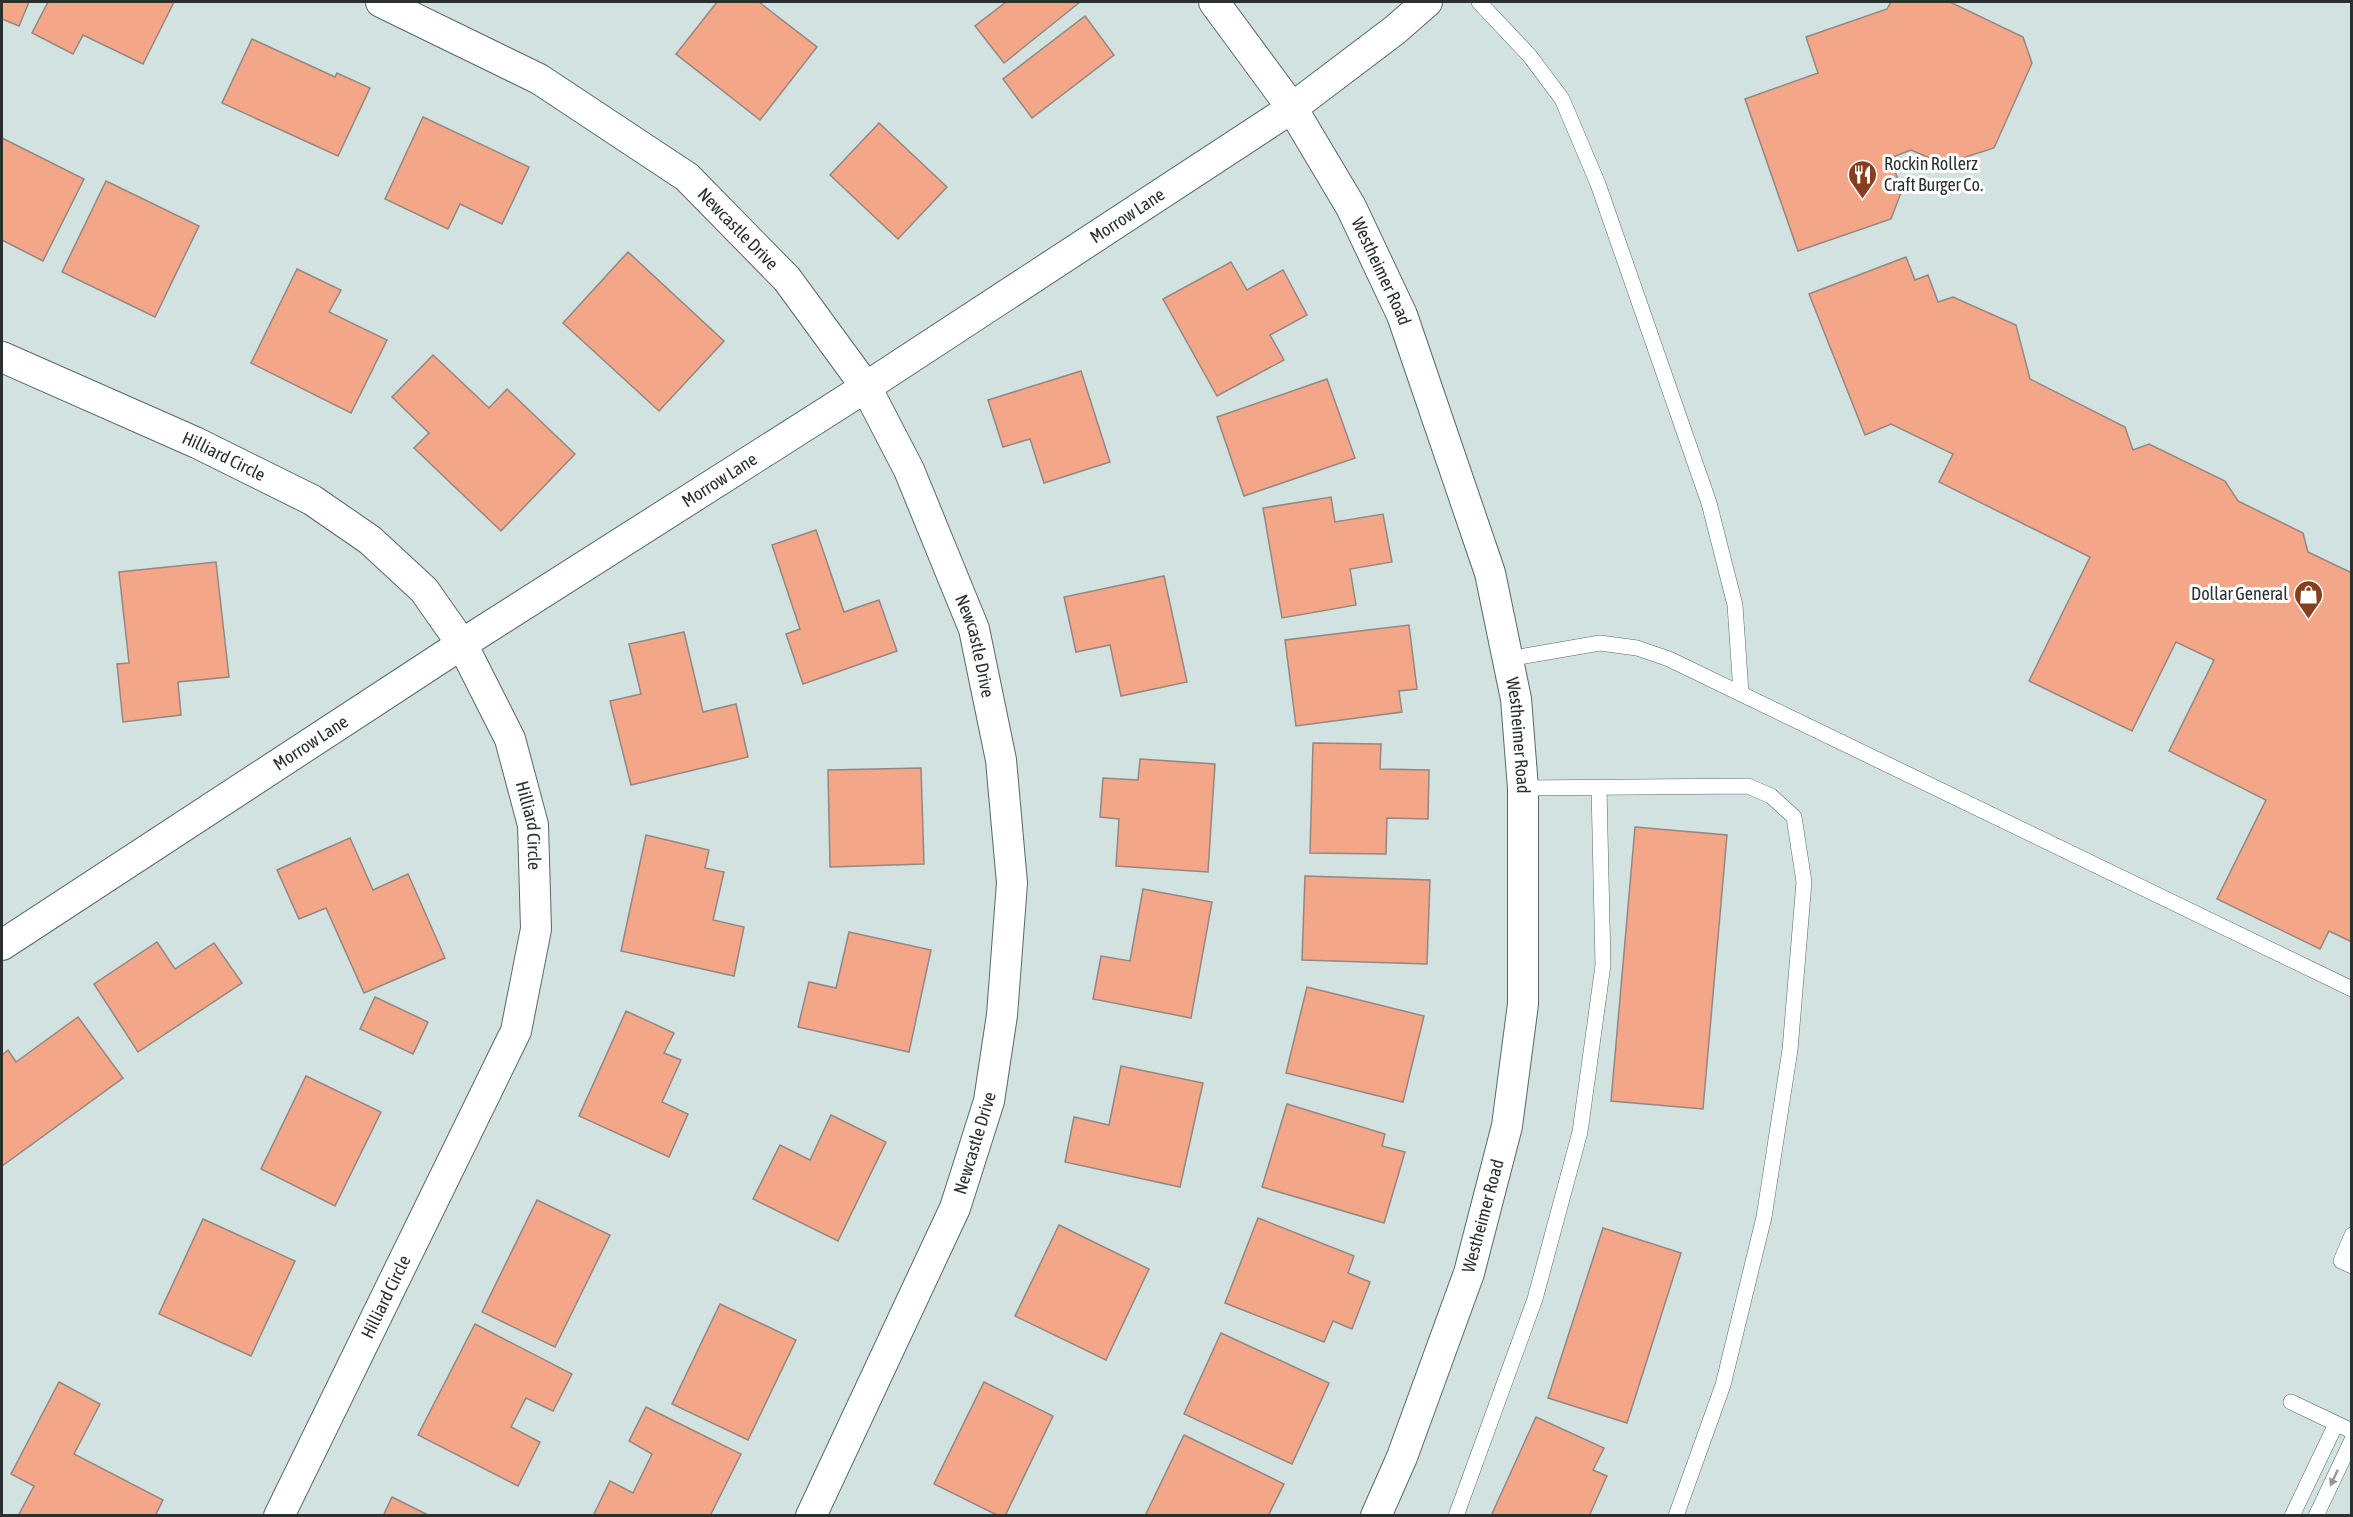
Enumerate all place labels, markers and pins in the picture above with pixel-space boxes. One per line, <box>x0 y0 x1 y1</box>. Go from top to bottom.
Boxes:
place label: Rockin Rollerz Craft Burger Co. <box>1884 153 1983 195</box>
restaurant icon: Rockin Rollerz Craft Burger Co. <box>1847 158 1879 200</box>
shop icon: Dollar General <box>2293 578 2325 620</box>
place label: Dollar General <box>2191 583 2288 604</box>

